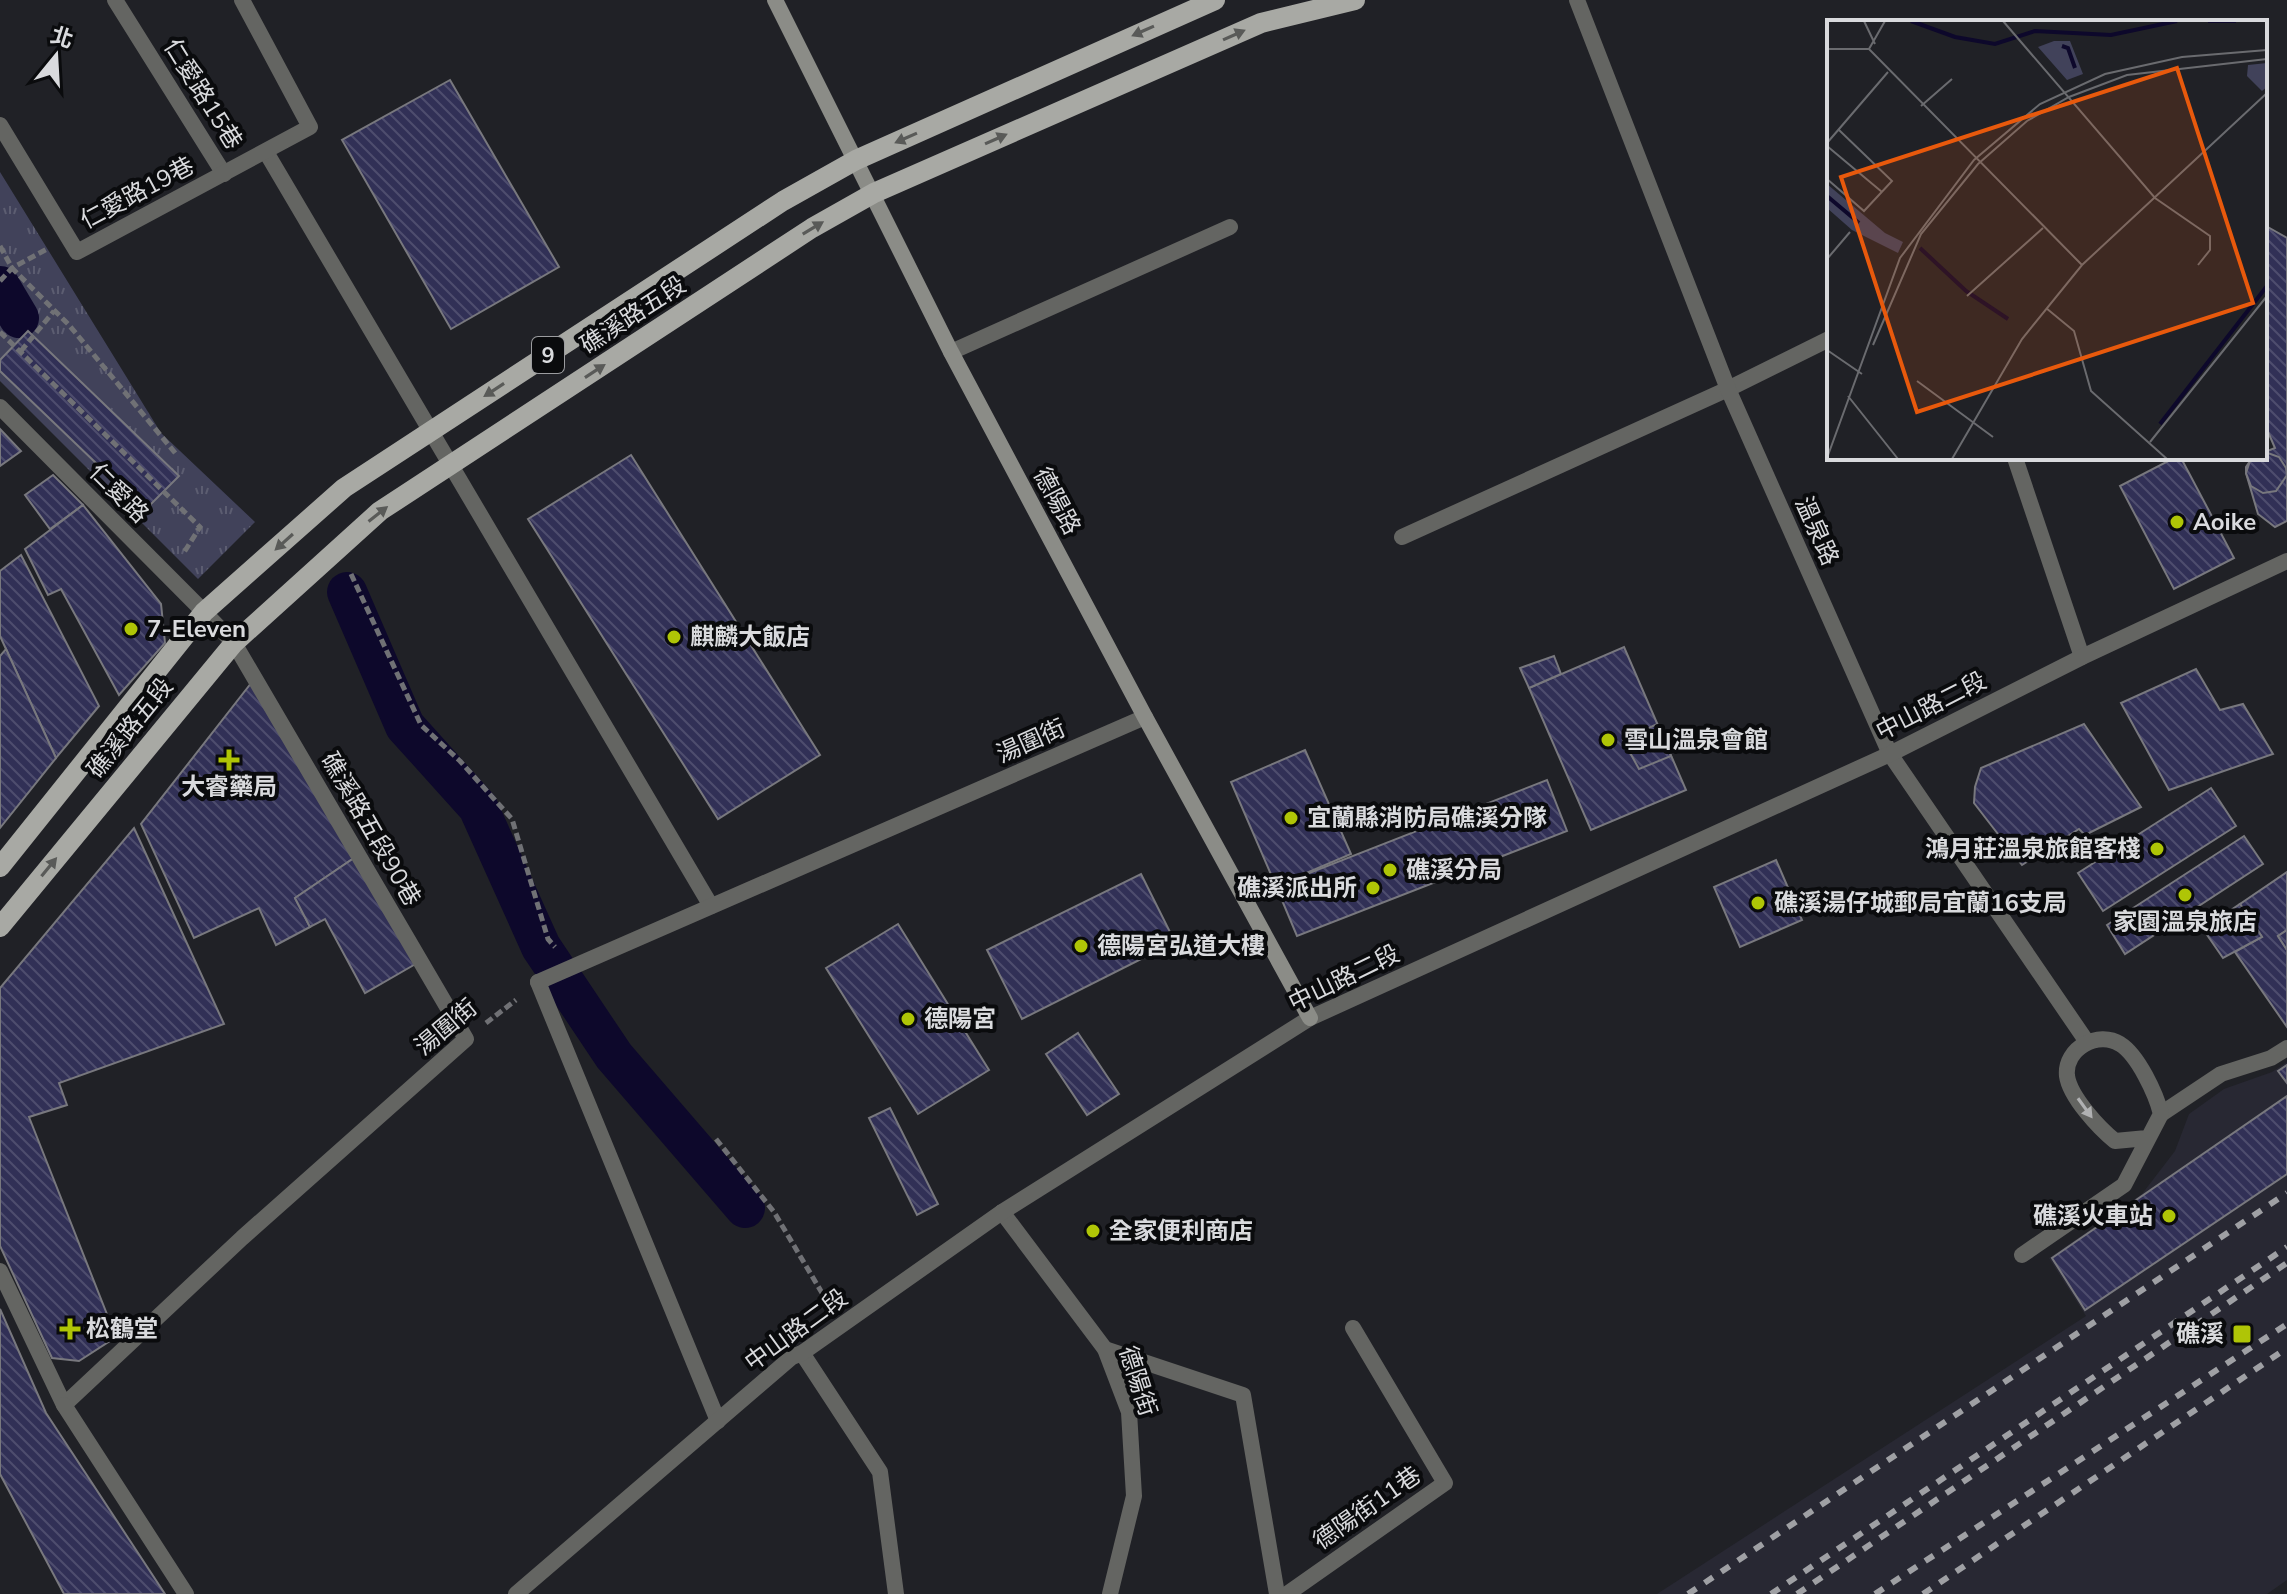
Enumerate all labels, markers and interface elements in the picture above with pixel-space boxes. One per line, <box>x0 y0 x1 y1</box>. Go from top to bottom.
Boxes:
north arrow <box>16 16 96 96</box>
text: 北 <box>47 20 77 56</box>
inset map <box>1827 20 2267 460</box>
one-way arrow <box>1132 25 1155 38</box>
one-way arrow <box>1222 28 1246 41</box>
street label: 仁愛路15巷 <box>156 33 250 155</box>
one-way arrow <box>894 131 918 144</box>
one-way arrow <box>984 133 1008 146</box>
street label: 仁愛路19巷 <box>74 150 200 236</box>
one-way arrow <box>802 222 824 236</box>
street label: 礁溪路五段 <box>574 269 692 361</box>
road number: 9 <box>532 337 564 373</box>
one-way arrow <box>585 364 606 379</box>
one-way arrow <box>483 383 505 397</box>
street label: 仁愛路 <box>82 456 156 530</box>
street label: 德陽路 <box>1026 462 1088 540</box>
street label: 溫泉路 <box>1788 492 1846 570</box>
one-way arrow <box>368 506 388 522</box>
place label: Aoike <box>2193 506 2256 538</box>
marker: Aoike <box>2168 513 2186 531</box>
one-way arrow <box>274 533 294 550</box>
place label: 7-Eleven <box>147 613 246 645</box>
marker: 7-Eleven <box>122 620 140 638</box>
place label: 麒麟大飯店 <box>690 621 810 653</box>
marker: 麒麟大飯店 <box>665 628 683 646</box>
street label: 中山路二段 <box>1870 665 1992 747</box>
street label: 礁溪路五段 <box>80 671 180 785</box>
street label: 湯圍街 <box>992 712 1070 770</box>
place label: 雪山溫泉會館 <box>1624 724 1768 756</box>
marker: 雪山溫泉會館 <box>1599 731 1617 749</box>
street label: 礁溪路五段90巷 <box>314 746 428 912</box>
marker: 大睿藥局 <box>220 751 238 769</box>
place label: 大睿藥局 <box>181 771 277 803</box>
place label: 宜蘭縣消防局礁溪分隊 <box>1307 802 1547 834</box>
marker: 宜蘭縣消防局礁溪分隊 <box>1282 809 1300 827</box>
place label: 鴻月莊溫泉旅館客棧 <box>1925 833 2141 865</box>
marker: 鴻月莊溫泉旅館客棧 <box>2148 840 2166 858</box>
place label: 礁溪分局 <box>1406 854 1502 886</box>
one-way arrow <box>41 857 57 877</box>
marker: 礁溪分局 <box>1381 861 1399 879</box>
place label: 礁溪派出所 <box>1237 872 1357 904</box>
marker: 礁溪派出所 <box>1364 879 1382 897</box>
marker: 家園溫泉旅店 <box>2176 886 2194 904</box>
place label: 礁溪湯仔城郵局宜蘭16支局 <box>1774 887 2067 919</box>
marker: 礁溪湯仔城郵局宜蘭16支局 <box>1749 894 1767 912</box>
place label: 家園溫泉旅店 <box>2113 906 2257 938</box>
place label: 德陽宮弘道大樓 <box>1097 930 1265 962</box>
marker: 德陽宮弘道大樓 <box>1072 937 1090 955</box>
street label: 中山路二段 <box>1283 937 1405 1019</box>
street label: 湯圍街 <box>408 992 484 1062</box>
place label: 德陽宮 <box>924 1003 996 1035</box>
marker: 德陽宮 <box>899 1010 917 1028</box>
one-way arrow <box>2076 1097 2092 1118</box>
place label: 礁溪火車站 <box>2033 1200 2153 1232</box>
marker: 礁溪火車站 <box>2160 1207 2178 1225</box>
place label: 全家便利商店 <box>1109 1215 1253 1247</box>
marker: 全家便利商店 <box>1084 1222 1102 1240</box>
street label: 中山路二段 <box>738 1282 854 1378</box>
place label: 松鶴堂 <box>86 1313 158 1345</box>
place label: 礁溪 <box>2176 1318 2224 1350</box>
marker: 松鶴堂 <box>61 1320 79 1338</box>
marker: 礁溪 <box>2231 1323 2253 1345</box>
street label: 德陽街 <box>1112 1342 1164 1420</box>
street label: 德陽街11巷 <box>1307 1459 1427 1557</box>

